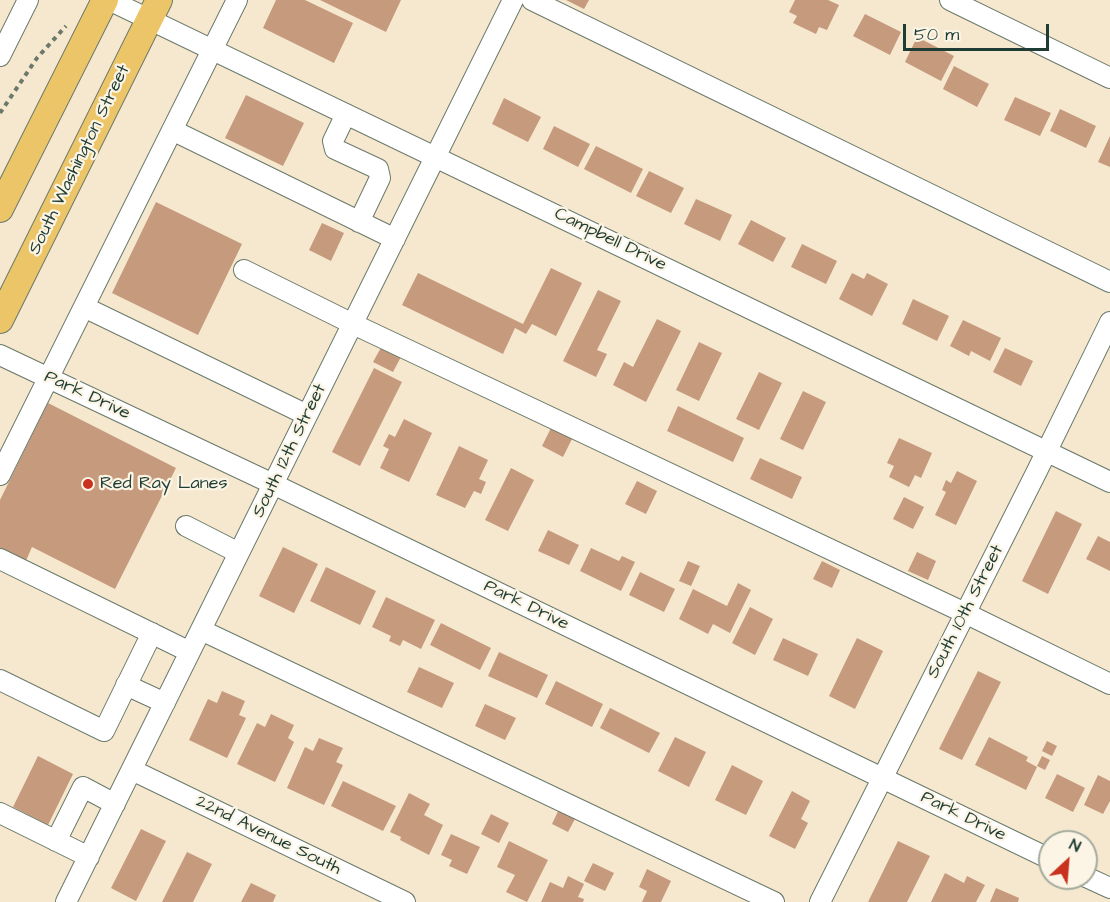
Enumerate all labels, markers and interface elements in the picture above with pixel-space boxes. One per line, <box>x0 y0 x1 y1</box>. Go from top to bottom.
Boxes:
scale bar <box>906 12 1052 50</box>
text: 50 m <box>914 22 959 47</box>
street label: South Washington Street <box>25 62 135 258</box>
street label: Campbell Drive <box>550 204 670 276</box>
street label: Park Drive <box>41 367 133 425</box>
street label: South 12th Street <box>248 381 332 521</box>
place label: Red Ray Lanes <box>100 473 227 495</box>
marker: Red Ray Lanes <box>81 477 95 491</box>
street label: South 10th Street <box>923 542 1009 682</box>
street label: Park Drive <box>480 576 572 636</box>
street label: Park Drive <box>917 787 1009 847</box>
street label: 22nd Avenue South <box>192 791 344 881</box>
north arrow <box>1038 830 1098 890</box>
text: N <box>1066 834 1084 858</box>

